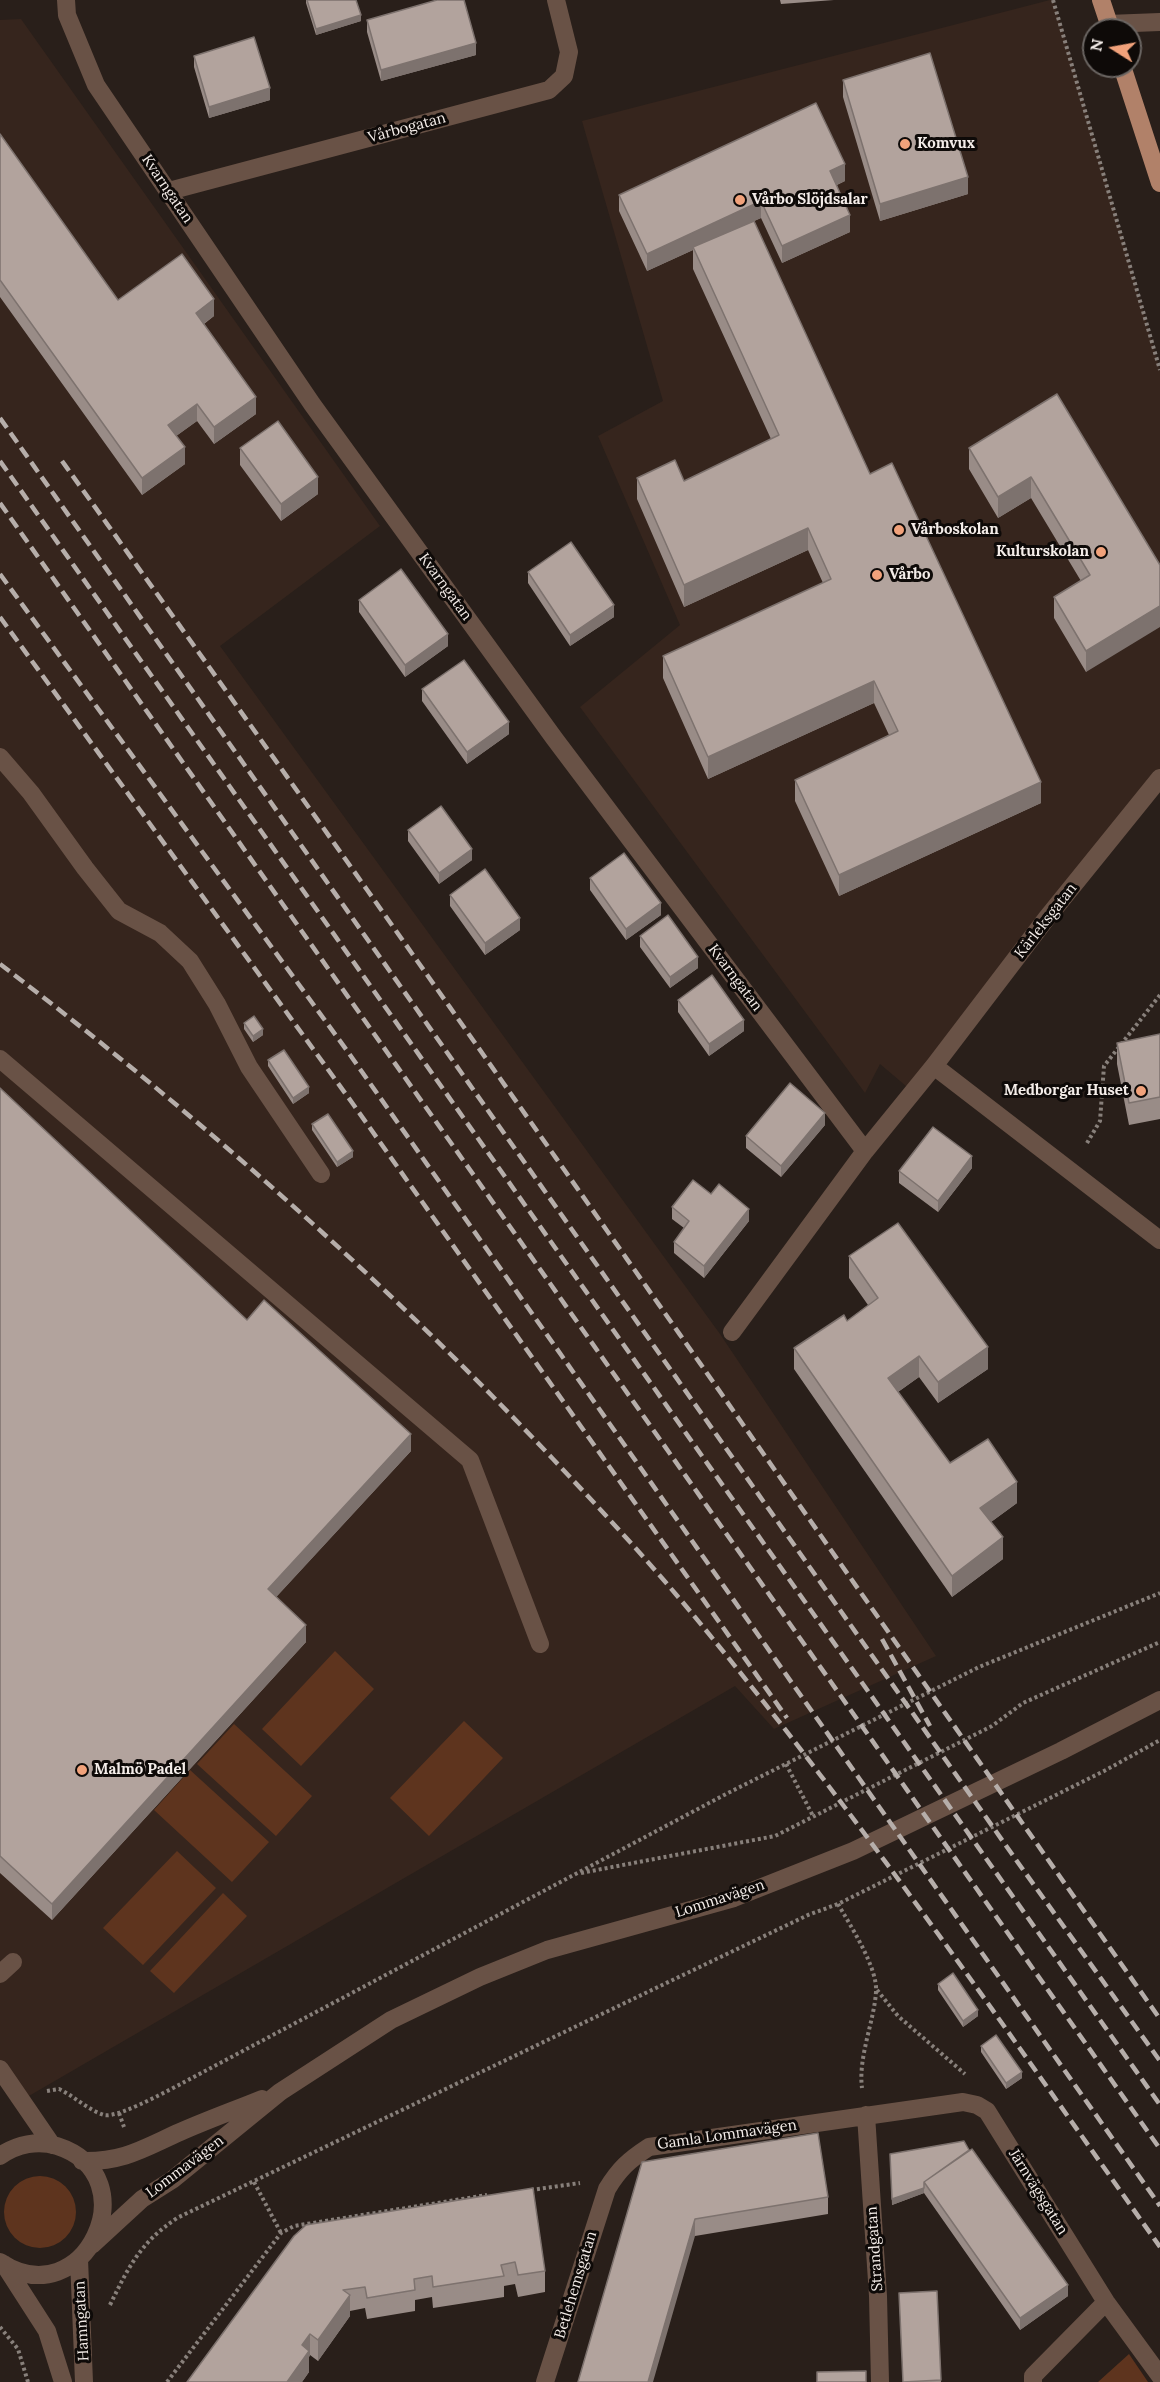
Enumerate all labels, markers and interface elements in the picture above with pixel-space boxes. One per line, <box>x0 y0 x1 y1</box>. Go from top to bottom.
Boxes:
north arrow <box>1082 18 1142 78</box>
text: N <box>1085 37 1107 53</box>
street label: Vårbogatan <box>366 109 448 147</box>
place label: Komvux <box>917 135 975 153</box>
marker: Komvux <box>898 137 912 151</box>
street label: Kvarngatan <box>137 151 197 227</box>
place label: Vårbo Slöjdsalar <box>752 191 868 209</box>
marker: Vårbo Slöjdsalar <box>733 193 747 207</box>
place label: Vårboskolan <box>911 521 999 539</box>
marker: Vårboskolan <box>892 523 906 537</box>
place label: Kulturskolan <box>996 543 1089 561</box>
marker: Kulturskolan <box>1094 545 1108 559</box>
street label: Kvarngatan <box>415 550 475 624</box>
place label: Vårbo <box>889 566 930 584</box>
marker: Vårbo <box>870 568 884 582</box>
street label: Kärleksgatan <box>1011 880 1081 962</box>
street label: Kvarngatan <box>704 941 766 1015</box>
place label: Medborgar Huset <box>1004 1082 1129 1100</box>
marker: Medborgar Huset <box>1134 1084 1148 1098</box>
place label: Malmö Padel <box>94 1761 186 1779</box>
marker: Malmö Padel <box>75 1763 89 1777</box>
street label: Lommavägen <box>673 1876 767 1922</box>
street label: Gamla Lommavägen <box>656 2116 798 2154</box>
street label: Lommavägen <box>143 2132 227 2202</box>
street label: Järnvägsgatan <box>1005 2146 1071 2238</box>
street label: Strandgatan <box>863 2206 887 2292</box>
street label: Betlehemsgatan <box>551 2229 601 2341</box>
street label: Hamngatan <box>71 2280 93 2362</box>

